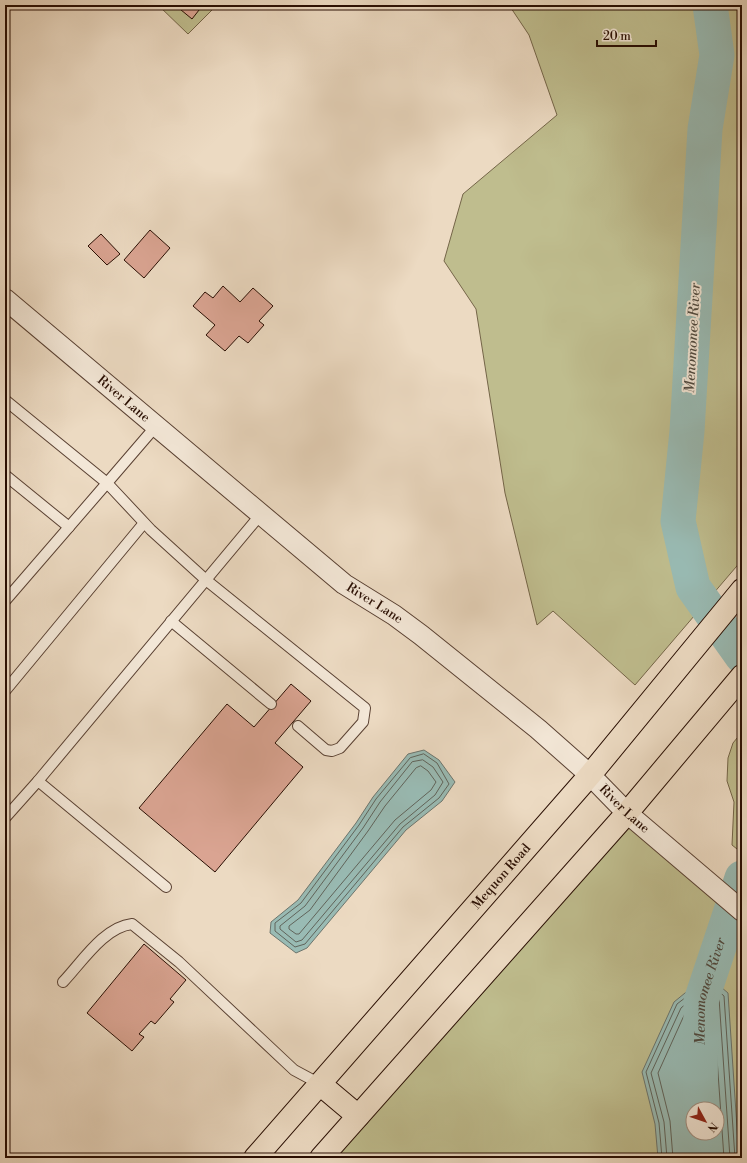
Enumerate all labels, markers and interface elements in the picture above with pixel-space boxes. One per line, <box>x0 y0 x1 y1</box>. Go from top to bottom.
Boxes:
scale bar <box>597 22 656 48</box>
text: 20 m <box>603 29 631 44</box>
water label: Menomonee River <box>681 281 705 393</box>
street label: River Lane <box>94 372 154 426</box>
street label: River Lane <box>343 579 407 627</box>
street label: River Lane <box>596 781 653 837</box>
street label: Mequon Road <box>468 840 534 912</box>
water label: Menomonee River <box>692 934 731 1045</box>
north arrow <box>685 1101 725 1141</box>
text: N <box>704 1119 720 1135</box>

